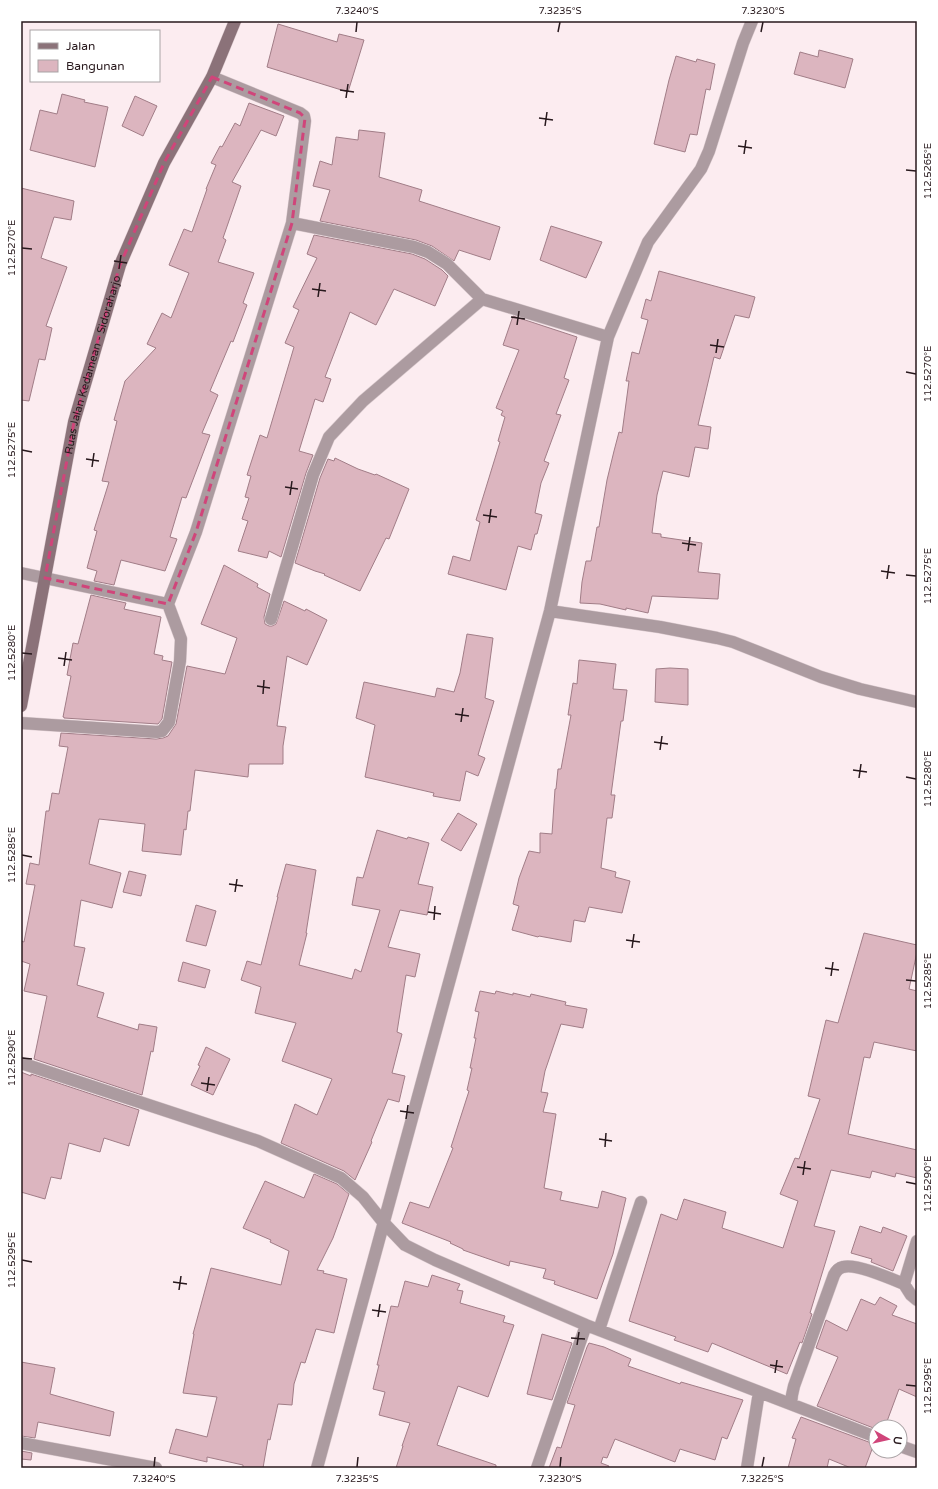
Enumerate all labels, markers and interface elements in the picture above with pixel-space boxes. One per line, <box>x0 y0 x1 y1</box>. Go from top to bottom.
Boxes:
text: 7.3240°S <box>335 5 379 17</box>
text: 7.3235°S <box>538 5 582 17</box>
text: 7.3230°S <box>741 5 785 17</box>
legend <box>30 30 160 82</box>
text: Jalan <box>66 39 95 53</box>
text: Bangunan <box>66 59 125 73</box>
text: 112.5265°E <box>922 143 934 199</box>
text: 112.5270°E <box>6 220 18 276</box>
street label: Ruas Jalan Kedamean - Sidoraharjo <box>62 273 123 455</box>
text: 112.5270°E <box>922 346 934 402</box>
text: 112.5275°E <box>6 422 18 478</box>
text: 112.5275°E <box>922 548 934 604</box>
text: 112.5280°E <box>6 625 18 681</box>
text: 112.5280°E <box>922 751 934 807</box>
text: 112.5285°E <box>6 827 18 883</box>
text: 112.5285°E <box>922 953 934 1009</box>
text: 112.5290°E <box>6 1030 18 1086</box>
text: 112.5290°E <box>922 1156 934 1212</box>
text: 112.5295°E <box>6 1232 18 1288</box>
text: 112.5295°E <box>922 1358 934 1414</box>
north arrow <box>868 1419 908 1459</box>
text: U <box>890 1435 904 1445</box>
text: 7.3240°S <box>132 1473 176 1485</box>
text: 7.3235°S <box>335 1473 379 1485</box>
text: 7.3230°S <box>538 1473 582 1485</box>
text: 7.3225°S <box>740 1473 784 1485</box>

